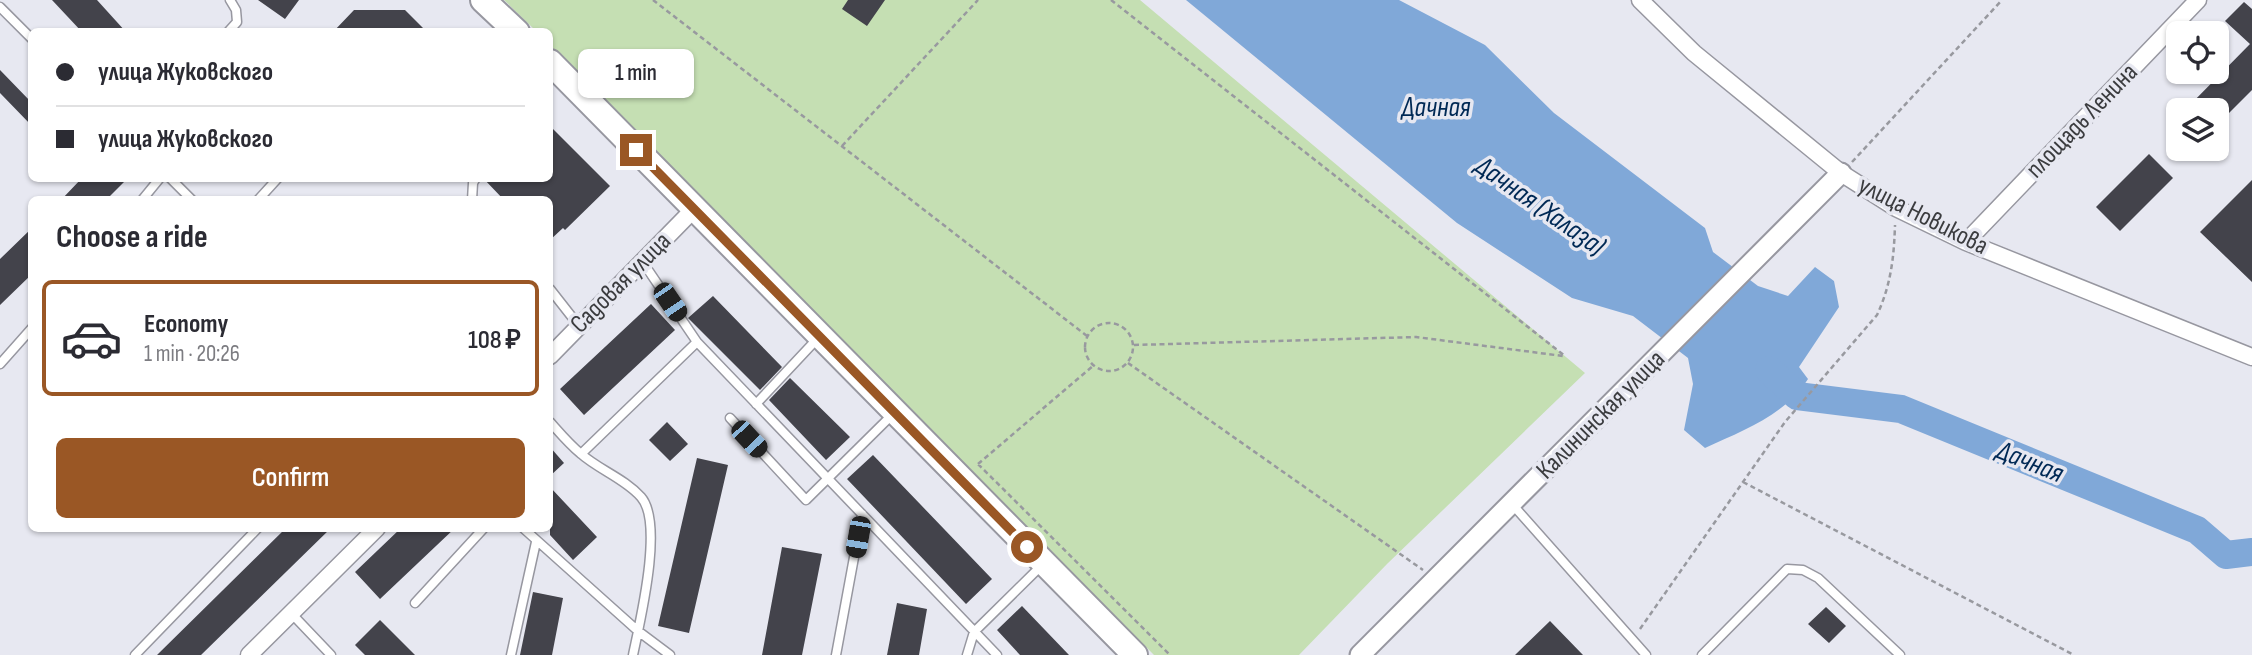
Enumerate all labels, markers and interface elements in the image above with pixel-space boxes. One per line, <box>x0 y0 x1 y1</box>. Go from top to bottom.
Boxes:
map controls <box>2166 21 2229 161</box>
button: locate <box>2166 21 2229 84</box>
callout: 1 min <box>578 48 694 97</box>
text: улица Жуковского <box>98 57 273 88</box>
street label: площадь Ленина <box>2020 57 2144 185</box>
text: 1 min <box>615 59 657 87</box>
water label: Дачная <box>1399 91 1471 124</box>
button: layers <box>2166 98 2229 161</box>
text: улица Жуковского <box>98 124 273 155</box>
route end <box>620 134 652 166</box>
water label: Дачная (Халаза) <box>1467 148 1612 263</box>
street label: улица Новикова <box>1853 170 1993 262</box>
text: Choose a ride <box>56 218 208 257</box>
street label: Садовая улица <box>564 226 678 340</box>
car <box>650 279 691 325</box>
icon: car <box>60 307 123 370</box>
text: Economy <box>144 309 228 340</box>
text: 108 ₽ <box>468 325 521 356</box>
text: 1 min · 20:26 <box>144 340 240 368</box>
street label: Калининская улица <box>1530 344 1672 486</box>
car <box>727 416 772 462</box>
water label: Дачная <box>1990 433 2068 490</box>
button: Confirm <box>56 438 525 518</box>
car <box>845 514 872 560</box>
route start <box>1011 531 1043 563</box>

